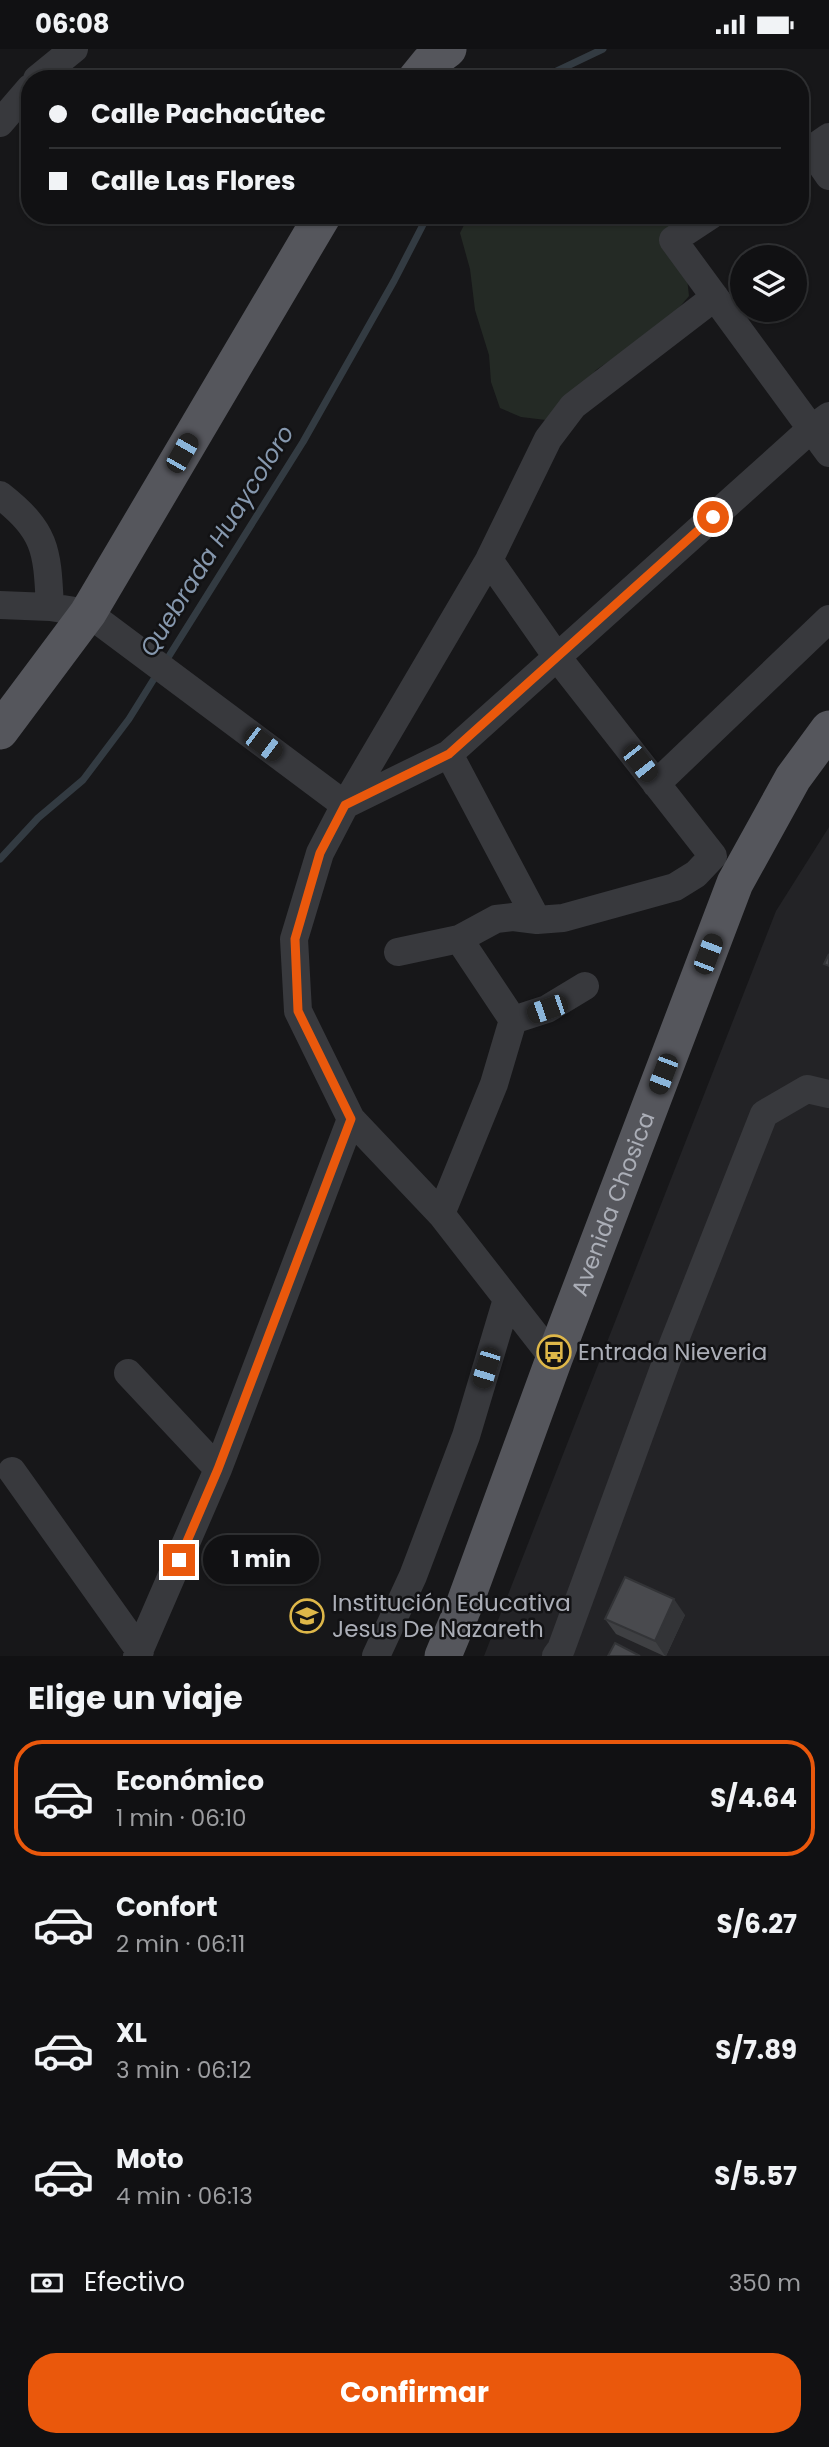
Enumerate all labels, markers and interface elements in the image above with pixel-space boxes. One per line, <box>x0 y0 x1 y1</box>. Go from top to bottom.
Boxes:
text: 06:08 <box>35 6 110 42</box>
text: Calle Pachacútec <box>91 96 326 132</box>
text: Calle Las Flores <box>91 163 296 199</box>
map controls <box>730 245 807 322</box>
button: layers <box>730 245 807 322</box>
water label: Quebrada Huaycoloro <box>132 419 301 663</box>
car <box>163 430 202 476</box>
route start <box>697 501 729 533</box>
car <box>240 723 287 765</box>
car <box>619 740 662 786</box>
car <box>691 931 726 977</box>
car <box>524 992 571 1026</box>
car <box>646 1051 681 1097</box>
street label: Avenida Chosica <box>563 1107 663 1301</box>
bus stop icon: Entrada Nieveria <box>535 1333 573 1371</box>
place label: Entrada Nieveria <box>578 1336 767 1368</box>
car <box>470 1345 503 1391</box>
callout: 1 min <box>204 1535 319 1585</box>
text: 1 min <box>231 1543 291 1575</box>
route end <box>163 1544 195 1576</box>
place label: Institución Educativa Jesus De Nazareth <box>332 1587 571 1645</box>
school or university icon: Institución Educativa Jesus De Nazareth <box>288 1597 326 1635</box>
text: Elige un viaje <box>28 1675 243 1720</box>
text: Económico <box>116 1763 264 1799</box>
icon: car <box>32 1767 95 1830</box>
text: S/4.64 <box>710 1780 797 1816</box>
text: 1 min · 06:10 <box>116 1802 246 1834</box>
text: Confort <box>116 1889 218 1925</box>
icon: car <box>32 1893 95 1956</box>
text: S/6.27 <box>717 1906 797 1942</box>
text: 2 min · 06:11 <box>116 1928 245 1960</box>
text: XL <box>116 2015 147 2051</box>
icon: car <box>32 2019 95 2082</box>
text: S/7.89 <box>715 2032 797 2068</box>
text: 3 min · 06:12 <box>116 2054 251 2086</box>
text: Moto <box>116 2141 184 2177</box>
icon: car <box>32 2145 95 2208</box>
text: S/5.57 <box>714 2158 797 2194</box>
text: 4 min · 06:13 <box>116 2180 253 2212</box>
icon: cash <box>28 2264 66 2302</box>
text: Efectivo <box>84 2264 185 2300</box>
text: 350 m <box>729 2267 801 2299</box>
button: Confirmar <box>28 2353 801 2433</box>

